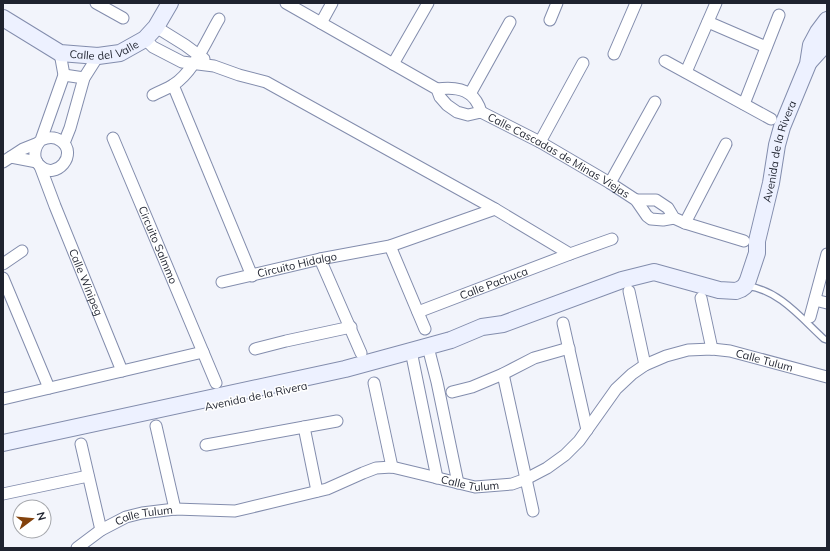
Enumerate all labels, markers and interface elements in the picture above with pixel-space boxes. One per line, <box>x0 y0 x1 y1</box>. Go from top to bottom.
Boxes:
street label: Calle del Valle <box>69 37 141 63</box>
street label: Avenida de la Rivera <box>760 98 799 204</box>
street label: Calle Cascadas de Minas Viejas <box>485 110 632 201</box>
street label: Circuito Salmmo <box>135 204 181 286</box>
street label: Calle Winipeg <box>66 247 106 318</box>
street label: Circuito Hidalgo <box>256 249 338 281</box>
street label: Calle Pachuca <box>458 264 530 302</box>
street label: Calle Tulum <box>734 346 795 375</box>
street label: Avenida de la Rivera <box>203 378 309 414</box>
street label: Calle Tulum <box>440 472 500 494</box>
north arrow <box>12 499 52 539</box>
street label: Calle Tulum <box>112 502 173 529</box>
text: N <box>34 510 49 522</box>

